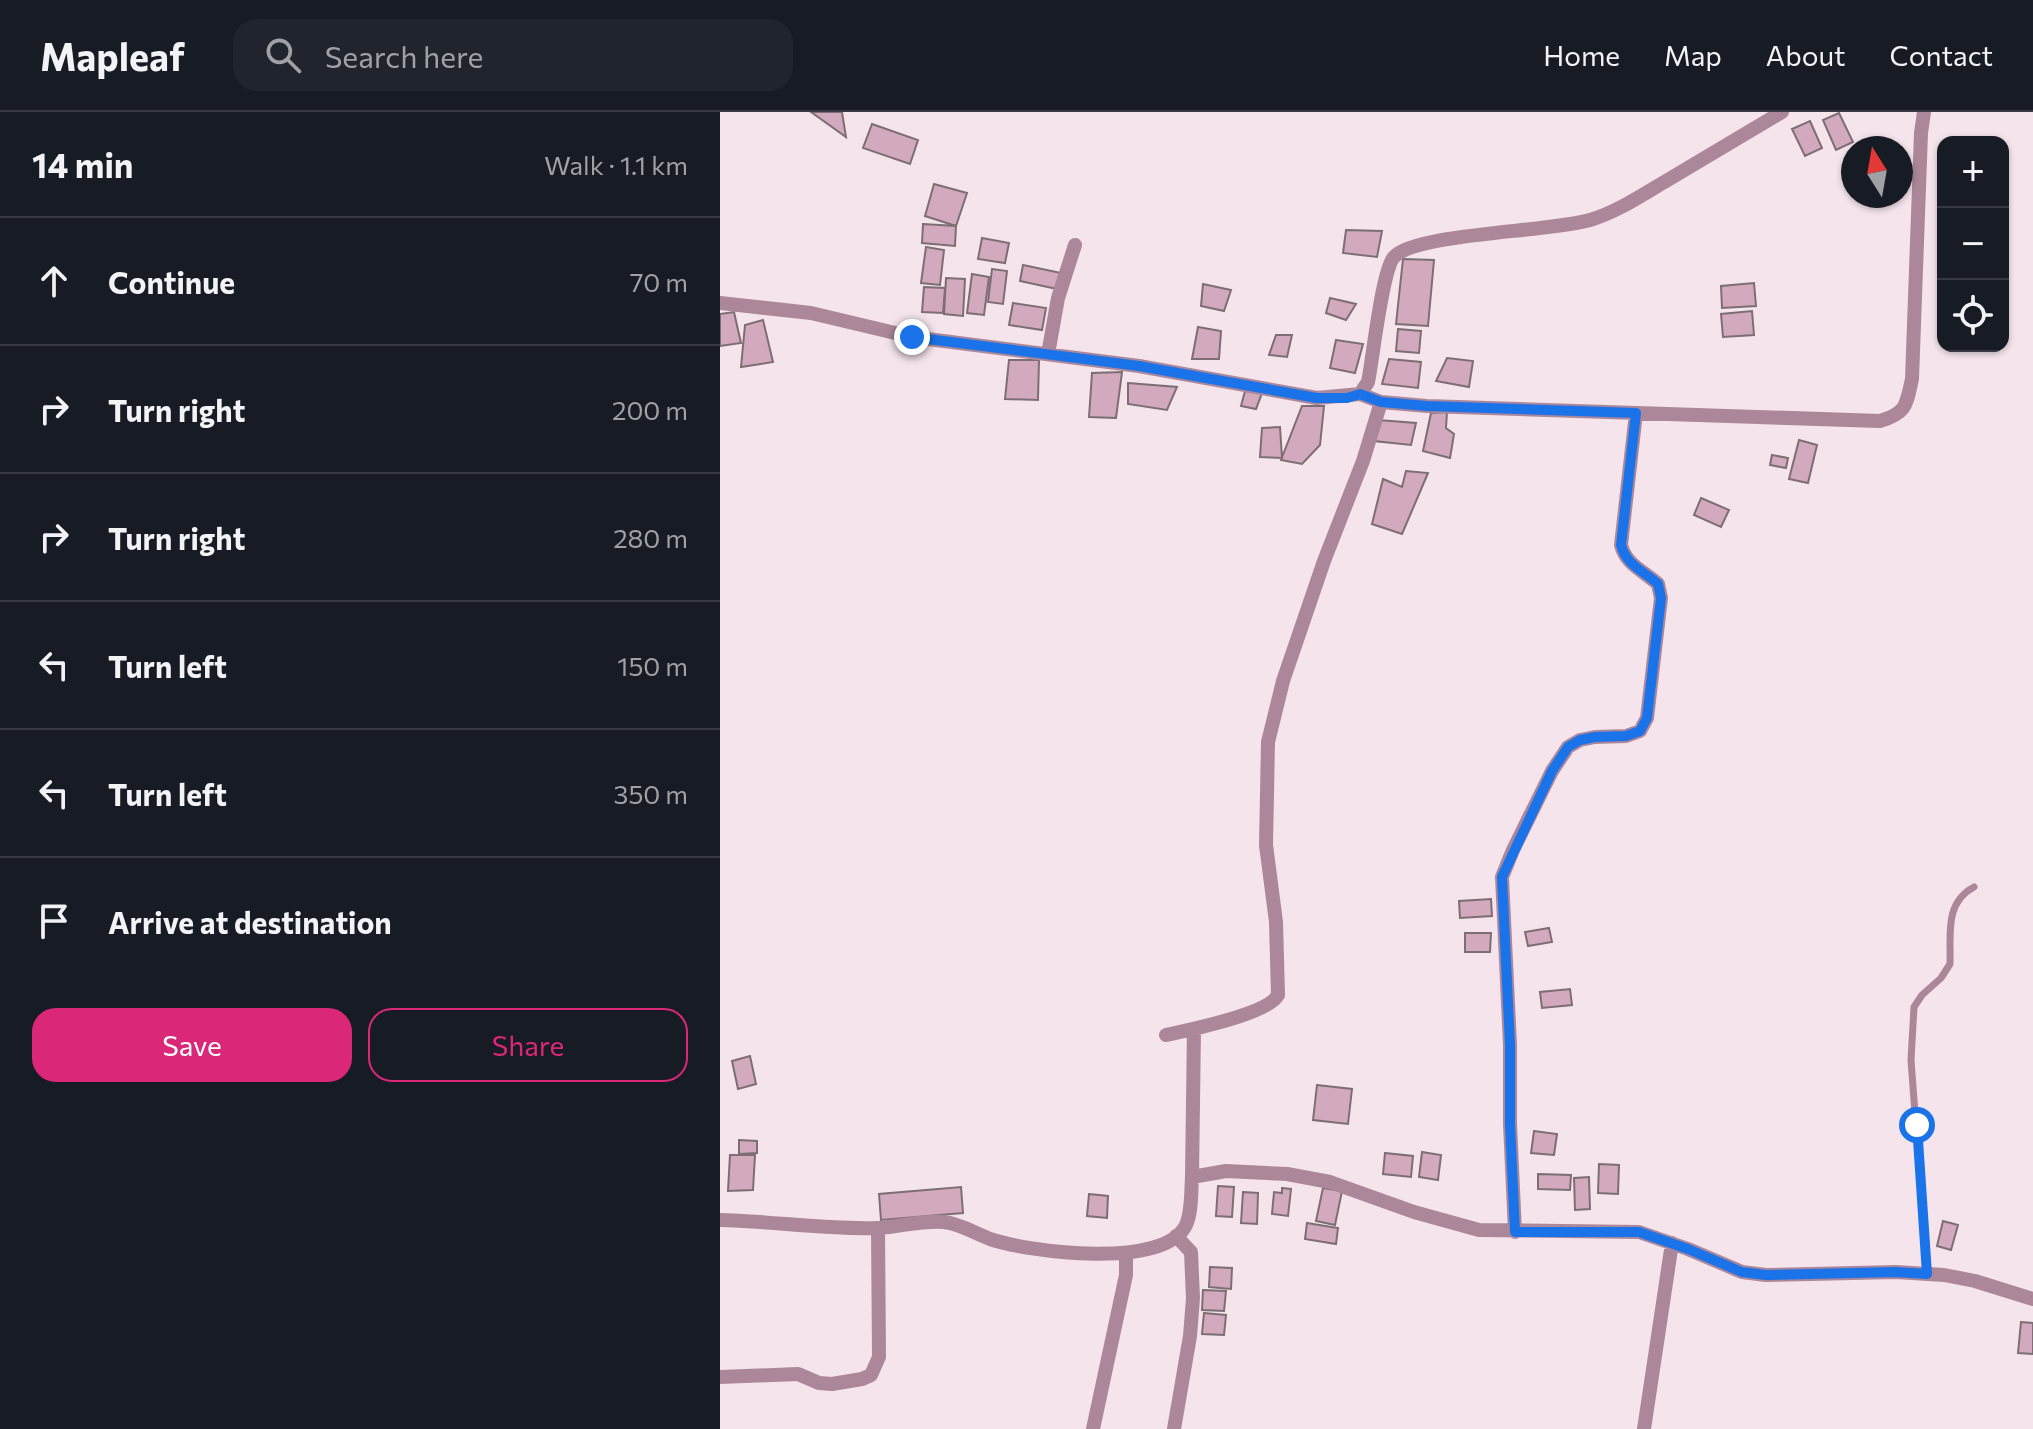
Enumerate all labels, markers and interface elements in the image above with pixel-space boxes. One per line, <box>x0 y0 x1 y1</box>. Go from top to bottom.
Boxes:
search box <box>233 19 793 91</box>
text: Mapleaf <box>40 32 185 79</box>
icon: search <box>261 33 305 77</box>
text: Search here <box>325 37 483 74</box>
text: Home <box>1543 38 1620 72</box>
text: Map <box>1664 38 1722 72</box>
text: About <box>1766 38 1846 72</box>
text: Contact <box>1890 38 1993 72</box>
north arrow <box>1841 136 1913 208</box>
map controls <box>1937 136 2009 352</box>
button: + <box>1937 136 2009 208</box>
text: 14 min <box>32 143 134 185</box>
text: Walk · 1.1 km <box>544 149 688 180</box>
button: − <box>1937 208 2009 280</box>
icon: ahead <box>32 259 76 303</box>
text: Continue <box>108 263 235 300</box>
text: 70 m <box>630 266 688 297</box>
button: locate <box>1937 280 2009 352</box>
route end <box>894 319 930 355</box>
icon: right <box>32 387 76 431</box>
text: Turn right <box>108 391 245 428</box>
text: 200 m <box>612 394 688 425</box>
icon: right <box>32 515 76 559</box>
text: Turn right <box>108 519 245 556</box>
text: 280 m <box>613 522 688 553</box>
icon: left <box>32 643 76 687</box>
text: Turn left <box>108 647 227 684</box>
text: 150 m <box>617 650 688 681</box>
icon: left <box>32 771 76 815</box>
text: Turn left <box>108 775 227 812</box>
text: 350 m <box>614 778 688 809</box>
icon: arrive <box>32 899 76 943</box>
text: Arrive at destination <box>108 903 392 940</box>
button: Save <box>32 1008 352 1082</box>
button: Share <box>368 1008 688 1082</box>
route start <box>1899 1107 1935 1143</box>

